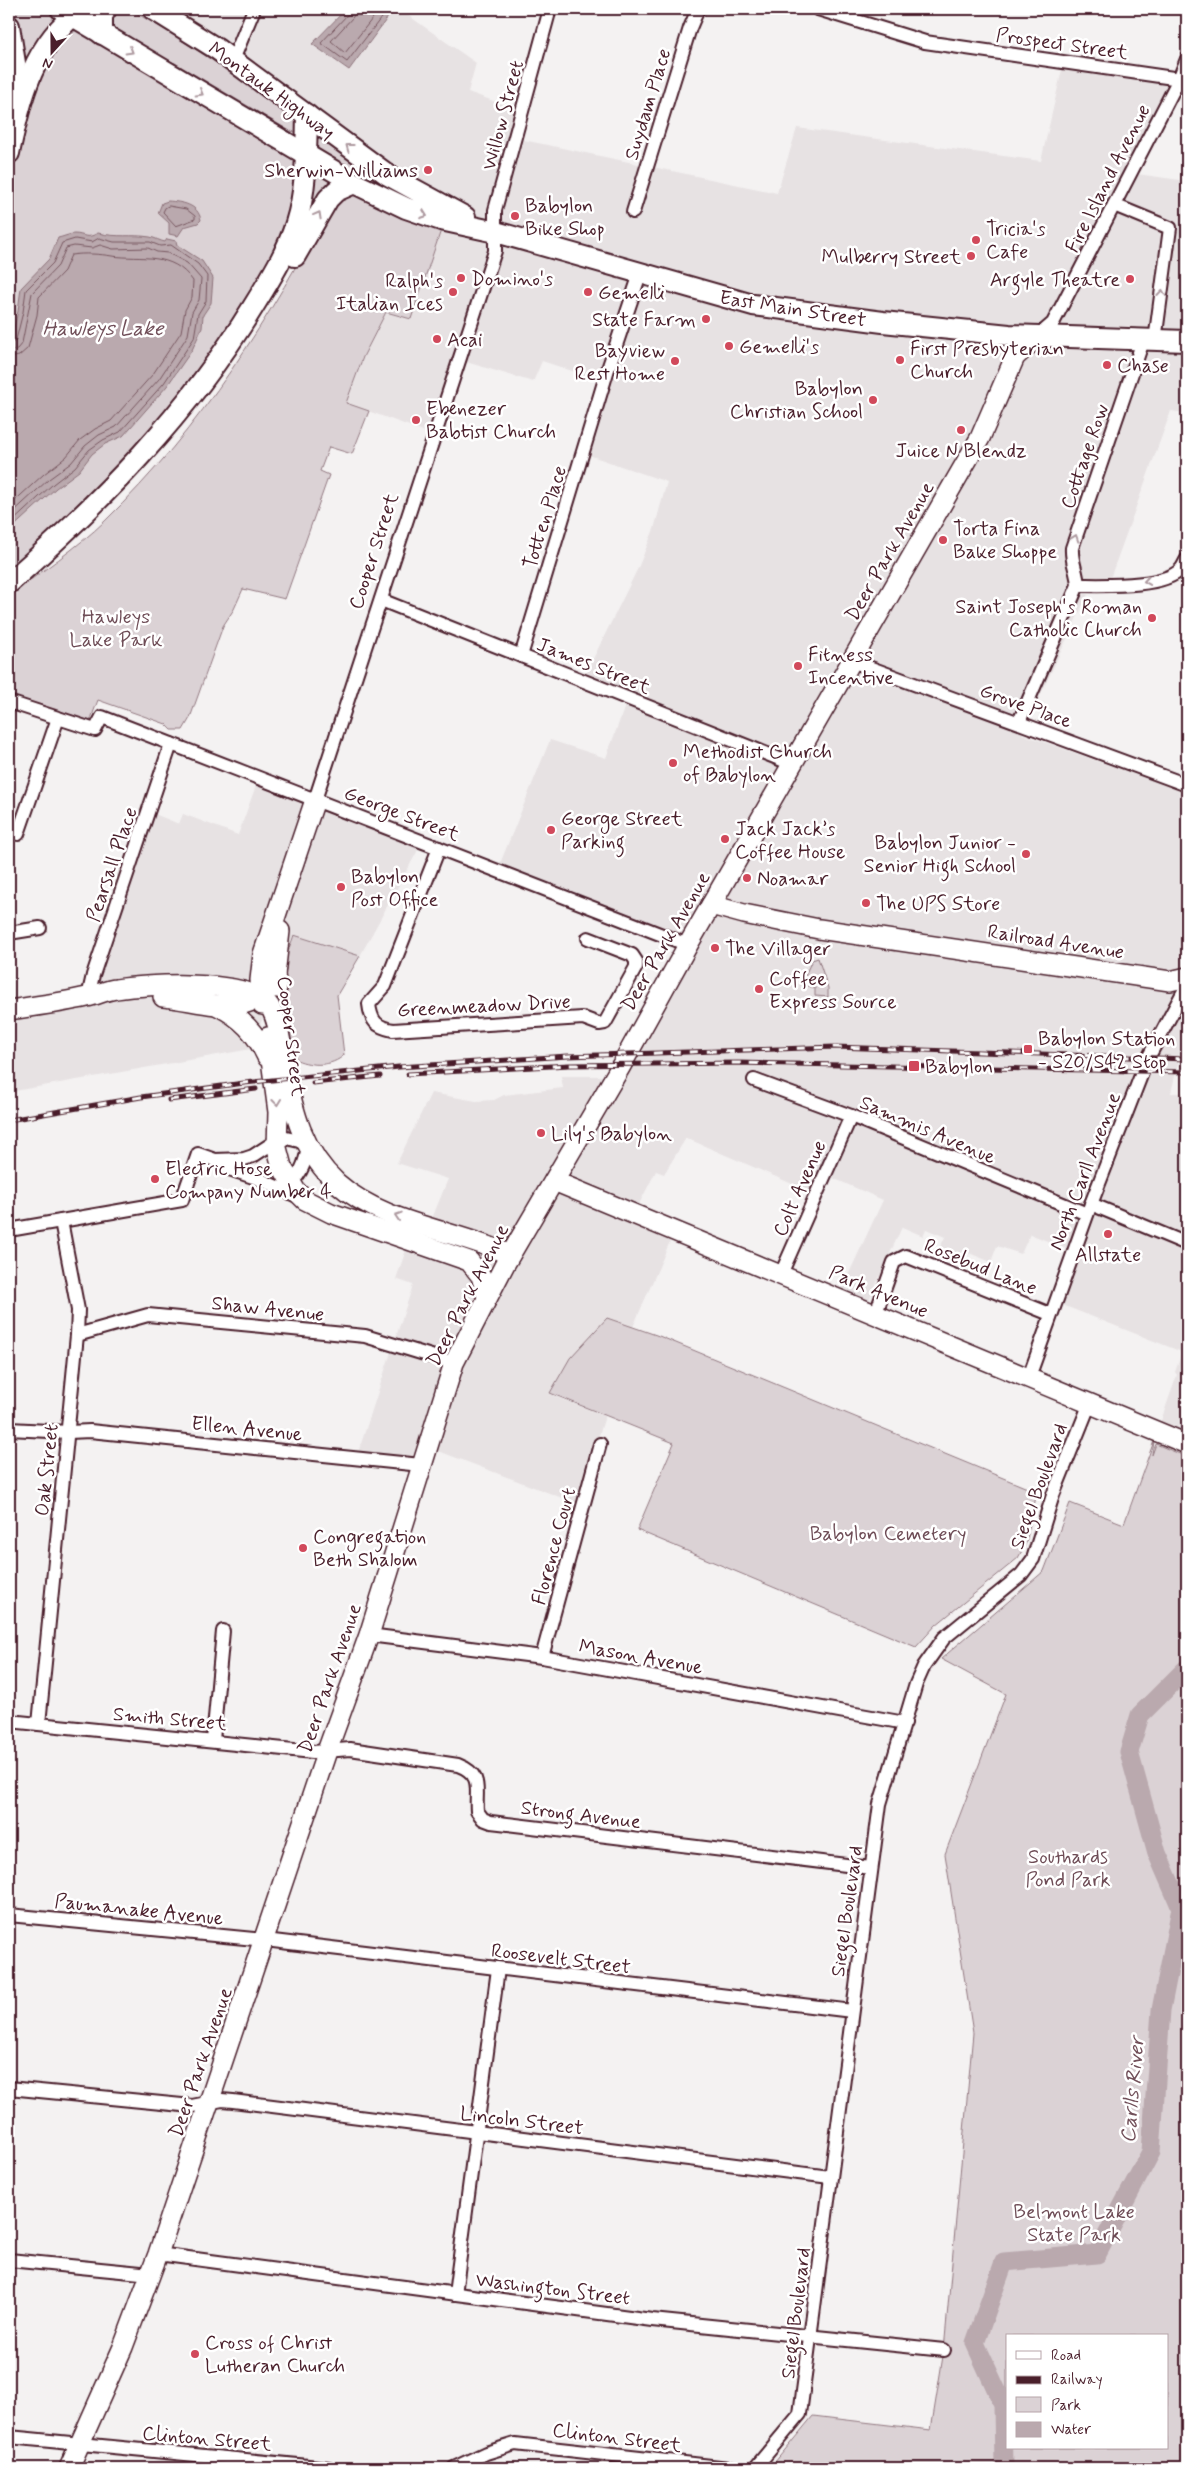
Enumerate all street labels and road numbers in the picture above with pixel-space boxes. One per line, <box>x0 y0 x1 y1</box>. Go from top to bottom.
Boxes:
street label: Prospect Street <box>994 22 1130 67</box>
street label: Montauk Highway <box>202 36 340 147</box>
street label: Suydam Place <box>619 45 678 164</box>
street label: Willow Street <box>476 57 531 173</box>
street label: Fire Island Avenue <box>1059 100 1157 258</box>
street label: East Main Street <box>718 285 868 334</box>
street label: Cottage Row <box>1055 400 1116 513</box>
street label: Totten Place <box>517 463 574 572</box>
street label: Deer Park Avenue <box>839 477 941 626</box>
street label: Cooper Street <box>343 490 406 613</box>
street label: James Street <box>532 631 655 702</box>
street label: Grove Place <box>976 677 1075 736</box>
street label: George Street <box>340 780 463 850</box>
street label: Pearsall Place <box>80 803 145 926</box>
street label: Deer Park Avenue <box>615 867 717 1016</box>
street label: Railroad Avenue <box>986 918 1126 967</box>
street label: Cooper Street <box>270 975 311 1098</box>
street label: Greenmeadow Drive <box>397 988 572 1025</box>
street label: North Carll Avenue <box>1043 1088 1128 1254</box>
street label: Sammis Avenue <box>855 1090 1000 1171</box>
street label: Colt Avenue <box>767 1136 834 1241</box>
street label: Deer Park Avenue <box>421 1220 516 1372</box>
street label: Rosebud Lane <box>920 1232 1041 1302</box>
street label: Park Avenue <box>825 1259 932 1325</box>
street label: Shaw Avenue <box>210 1290 326 1329</box>
street label: Ellen Avenue <box>190 1410 304 1449</box>
street label: Siegel Boulevard <box>1004 1420 1077 1554</box>
street label: Oak Street <box>29 1423 66 1518</box>
street label: Florence Court <box>526 1485 583 1608</box>
street label: Deer Park Avenue <box>292 1600 369 1757</box>
street label: Mason Avenue <box>577 1633 705 1682</box>
street label: Smith Street <box>112 1701 228 1738</box>
street label: Strong Avenue <box>519 1795 643 1838</box>
street label: Siegel Boulevard <box>825 1844 872 1979</box>
street label: Paumanake Avenue <box>53 1888 225 1933</box>
street label: Roosevelt Street <box>489 1938 632 1981</box>
street label: Deer Park Avenue <box>163 1984 240 2141</box>
street label: Lincoln Street <box>459 2101 585 2142</box>
street label: Siegel Boulevard <box>775 2246 820 2381</box>
street label: Washington Street <box>474 2267 632 2314</box>
street label: Clinton Street <box>551 2417 683 2460</box>
street label: Clinton Street <box>141 2420 273 2459</box>

